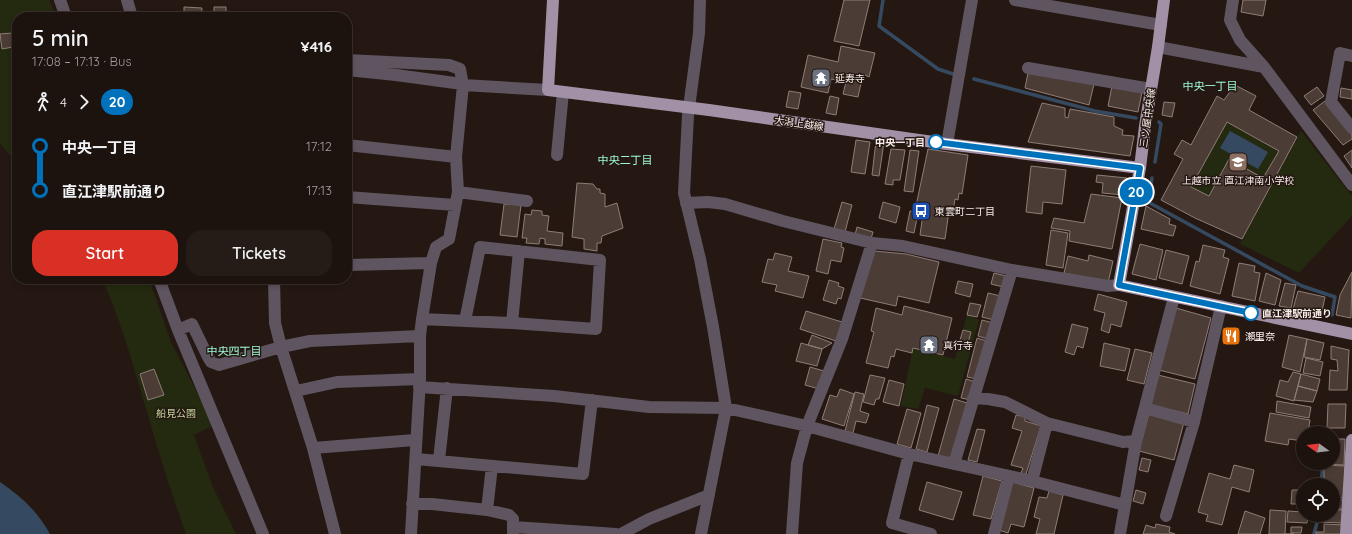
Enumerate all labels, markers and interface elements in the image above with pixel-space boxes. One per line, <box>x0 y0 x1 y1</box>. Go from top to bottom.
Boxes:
text: 5 min <box>32 24 89 52</box>
text: ¥416 <box>301 37 332 56</box>
text: 17:08 – 17:13 · Bus <box>32 53 132 69</box>
temple icon: 延寿寺 <box>810 67 832 89</box>
place label: 延寿寺 <box>835 72 865 85</box>
district label: 中央一丁目 <box>1183 79 1238 93</box>
street label: 三ツ屋中央線 <box>1137 87 1158 149</box>
icon: walk <box>32 91 54 113</box>
icon: forward <box>73 91 95 113</box>
text: 20 <box>109 93 125 111</box>
text: 4 <box>60 94 67 110</box>
street label: 大潟上越線 <box>773 114 825 133</box>
marker: 中央一丁目 <box>928 134 944 150</box>
place label: 中央一丁目 <box>875 136 925 149</box>
text: 中央一丁目 <box>62 138 137 157</box>
text: 17:12 <box>306 138 332 154</box>
school or university icon: 上越市立 直江津南小学校 <box>1227 151 1249 173</box>
district label: 中央二丁目 <box>598 153 653 167</box>
place label: 上越市立 直江津南小学校 <box>1182 174 1294 187</box>
line badge: 20 <box>1118 179 1154 205</box>
text: 直江津駅前通り <box>62 182 167 201</box>
text: 17:13 <box>306 182 332 198</box>
text: 20 <box>1128 183 1144 201</box>
bus stop icon: 東雲町二丁目 <box>910 200 932 222</box>
place label: 東雲町二丁目 <box>935 205 995 218</box>
button: Start <box>32 230 178 276</box>
button: Tickets <box>186 230 332 276</box>
marker: 直江津駅前通り <box>1243 305 1259 321</box>
place label: 直江津駅前通り <box>1262 307 1332 320</box>
restaurant icon: 瀬里奈 <box>1220 325 1242 347</box>
place label: 瀬里奈 <box>1245 330 1275 343</box>
temple icon: 真行寺 <box>918 334 940 356</box>
place label: 真行寺 <box>943 339 973 352</box>
district label: 中央四丁目 <box>207 344 262 358</box>
park label: 船見公園 <box>156 407 196 420</box>
north arrow <box>1296 426 1340 470</box>
map controls <box>1296 426 1340 522</box>
button: locate <box>1296 478 1340 522</box>

